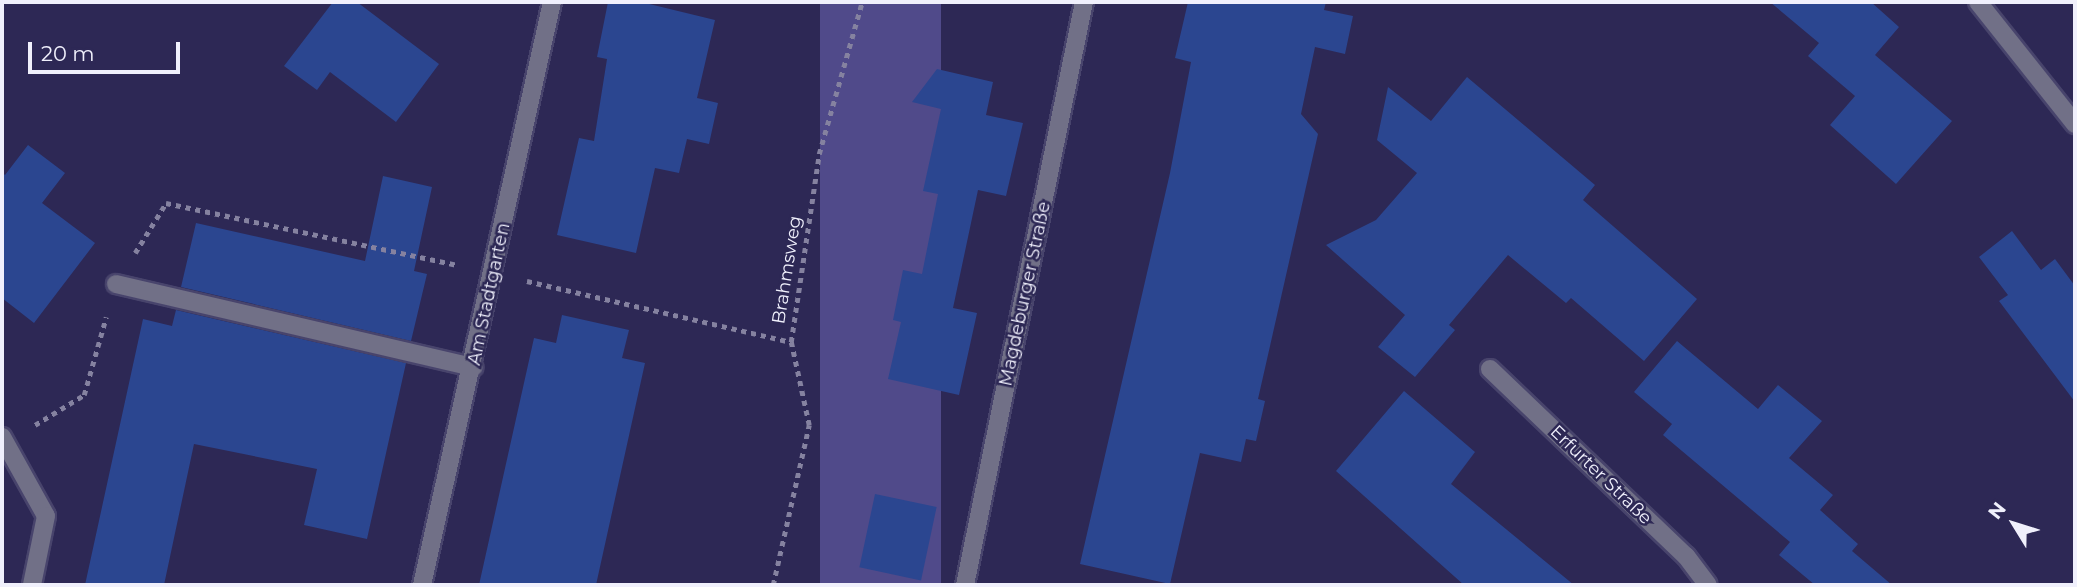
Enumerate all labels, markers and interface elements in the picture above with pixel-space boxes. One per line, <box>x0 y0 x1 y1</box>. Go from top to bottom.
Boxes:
scale bar <box>32 28 184 72</box>
text: 20 m <box>41 41 95 66</box>
street label: Magdeburger Straße <box>995 200 1055 388</box>
street label: Brahmsweg <box>768 214 806 326</box>
street label: Am Stadtgarten <box>463 221 515 367</box>
street label: Erfurter Straße <box>1546 421 1656 529</box>
north arrow <box>1979 489 2049 559</box>
text: N <box>1983 498 2011 524</box>

